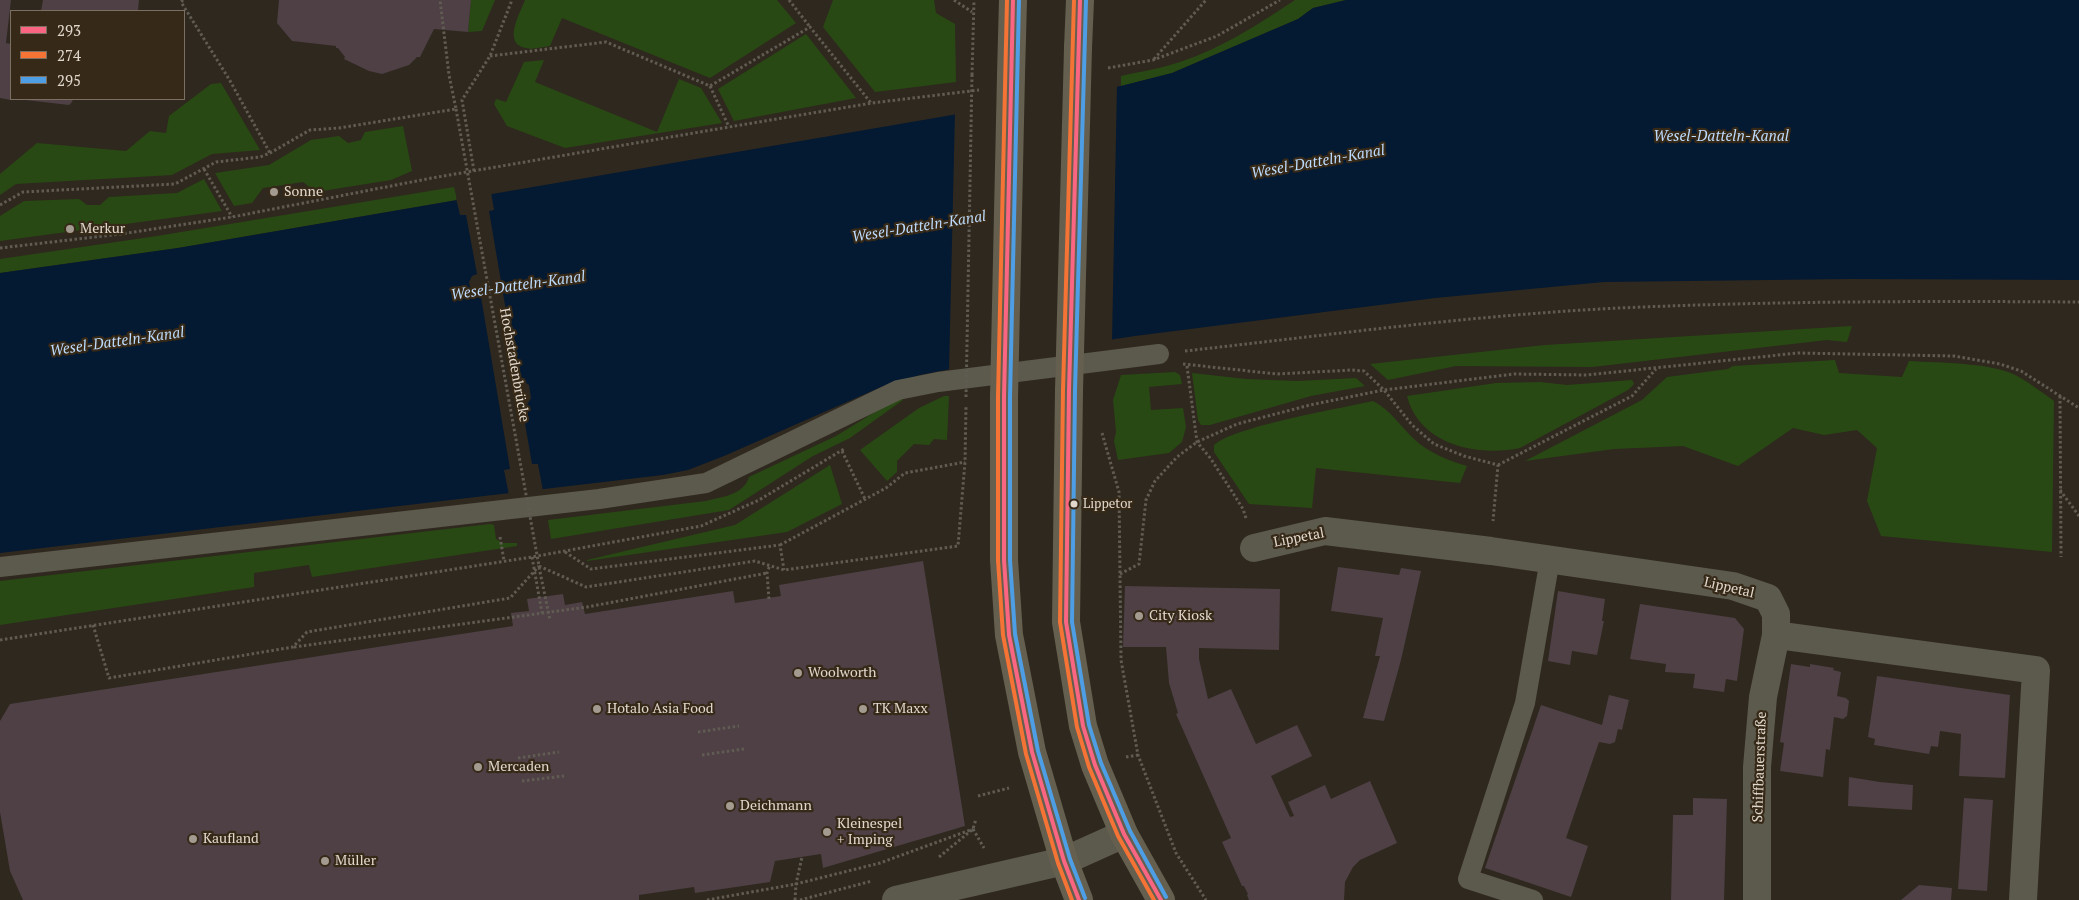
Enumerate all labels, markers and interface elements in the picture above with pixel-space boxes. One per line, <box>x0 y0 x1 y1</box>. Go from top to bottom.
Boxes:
legend <box>10 10 185 100</box>
text: 293 <box>57 20 81 40</box>
text: 274 <box>57 45 81 65</box>
text: 295 <box>57 70 81 90</box>
water label: Wesel-Datteln-Kanal <box>1653 128 1789 146</box>
water label: Wesel-Datteln-Kanal <box>1250 141 1386 183</box>
place label: Sonne <box>284 184 323 200</box>
marker: Sonne <box>268 186 280 198</box>
water label: Wesel-Datteln-Kanal <box>851 207 987 247</box>
place label: Merkur <box>80 221 125 237</box>
marker: Merkur <box>64 223 76 235</box>
water label: Wesel-Datteln-Kanal <box>450 268 586 304</box>
street label: Hochstadenbrücke <box>496 307 532 423</box>
water label: Wesel-Datteln-Kanal <box>49 324 185 360</box>
place label: Lippetor <box>1083 496 1132 512</box>
marker: Lippetor <box>1069 499 1079 509</box>
street label: Lippetal <box>1272 525 1326 551</box>
street label: Lippetal <box>1702 574 1756 602</box>
place label: City Kiosk <box>1149 608 1212 624</box>
marker: City Kiosk <box>1133 610 1145 622</box>
place label: Woolworth <box>808 665 876 681</box>
marker: Woolworth <box>792 667 804 679</box>
place label: Hotalo Asia Food <box>607 701 714 717</box>
place label: TK Maxx <box>873 701 928 717</box>
marker: Hotalo Asia Food <box>591 703 603 715</box>
marker: TK Maxx <box>857 703 869 715</box>
street label: Schiffbauerstraße <box>1750 711 1770 823</box>
place label: Mercaden <box>488 759 549 775</box>
marker: Mercaden <box>472 761 484 773</box>
place label: Deichmann <box>740 798 812 814</box>
marker: Deichmann <box>724 800 736 812</box>
place label: Kleinespel + Imping <box>837 816 902 849</box>
marker: Kleinespel + Imping <box>821 826 833 838</box>
place label: Kaufland <box>203 831 259 847</box>
marker: Kaufland <box>187 833 199 845</box>
place label: Müller <box>335 853 376 869</box>
marker: Müller <box>319 855 331 867</box>

